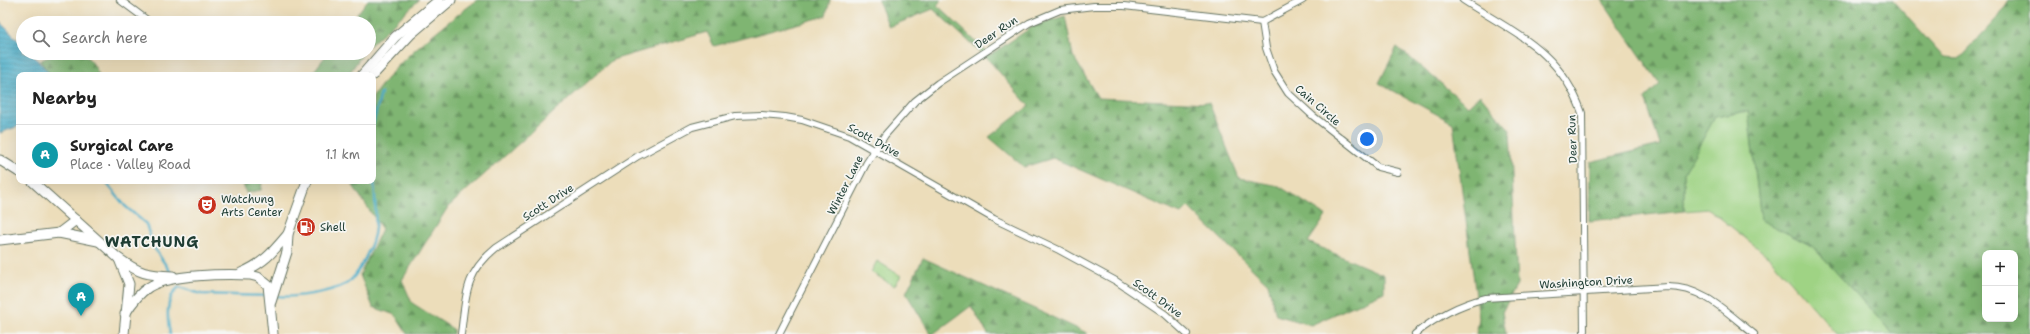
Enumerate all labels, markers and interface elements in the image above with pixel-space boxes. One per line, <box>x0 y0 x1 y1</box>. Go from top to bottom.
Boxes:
street label: Deer Run <box>972 12 1021 52</box>
search box <box>16 16 376 60</box>
icon: search <box>30 27 52 49</box>
text: Search here <box>62 28 148 48</box>
street label: Cain Circle <box>1292 81 1344 129</box>
text: Nearby <box>32 87 97 109</box>
street label: Deer Run <box>1564 114 1581 164</box>
street label: Scott Drive <box>845 120 903 161</box>
your location <box>1357 129 1377 149</box>
text: Surgical Care <box>70 136 174 156</box>
text: A <box>40 146 50 163</box>
text: 1.1 km <box>325 146 360 163</box>
street label: Winter Lane <box>824 153 867 218</box>
text: Place · Valley Road <box>70 156 191 173</box>
street label: Scott Drive <box>520 180 577 225</box>
place label: Watchung Arts Center <box>221 192 283 220</box>
theatre icon: Watchung Arts Center <box>196 194 218 216</box>
fuel station icon: Shell <box>295 216 317 238</box>
place label: Shell <box>320 220 346 235</box>
district label: WATCHUNG <box>105 232 199 252</box>
map controls <box>1982 250 2018 322</box>
button: + <box>1982 250 2018 286</box>
street label: Washington Drive <box>1539 273 1633 292</box>
street label: Scott Drive <box>1130 275 1186 322</box>
pin: A <box>68 283 94 316</box>
button: − <box>1982 286 2018 322</box>

